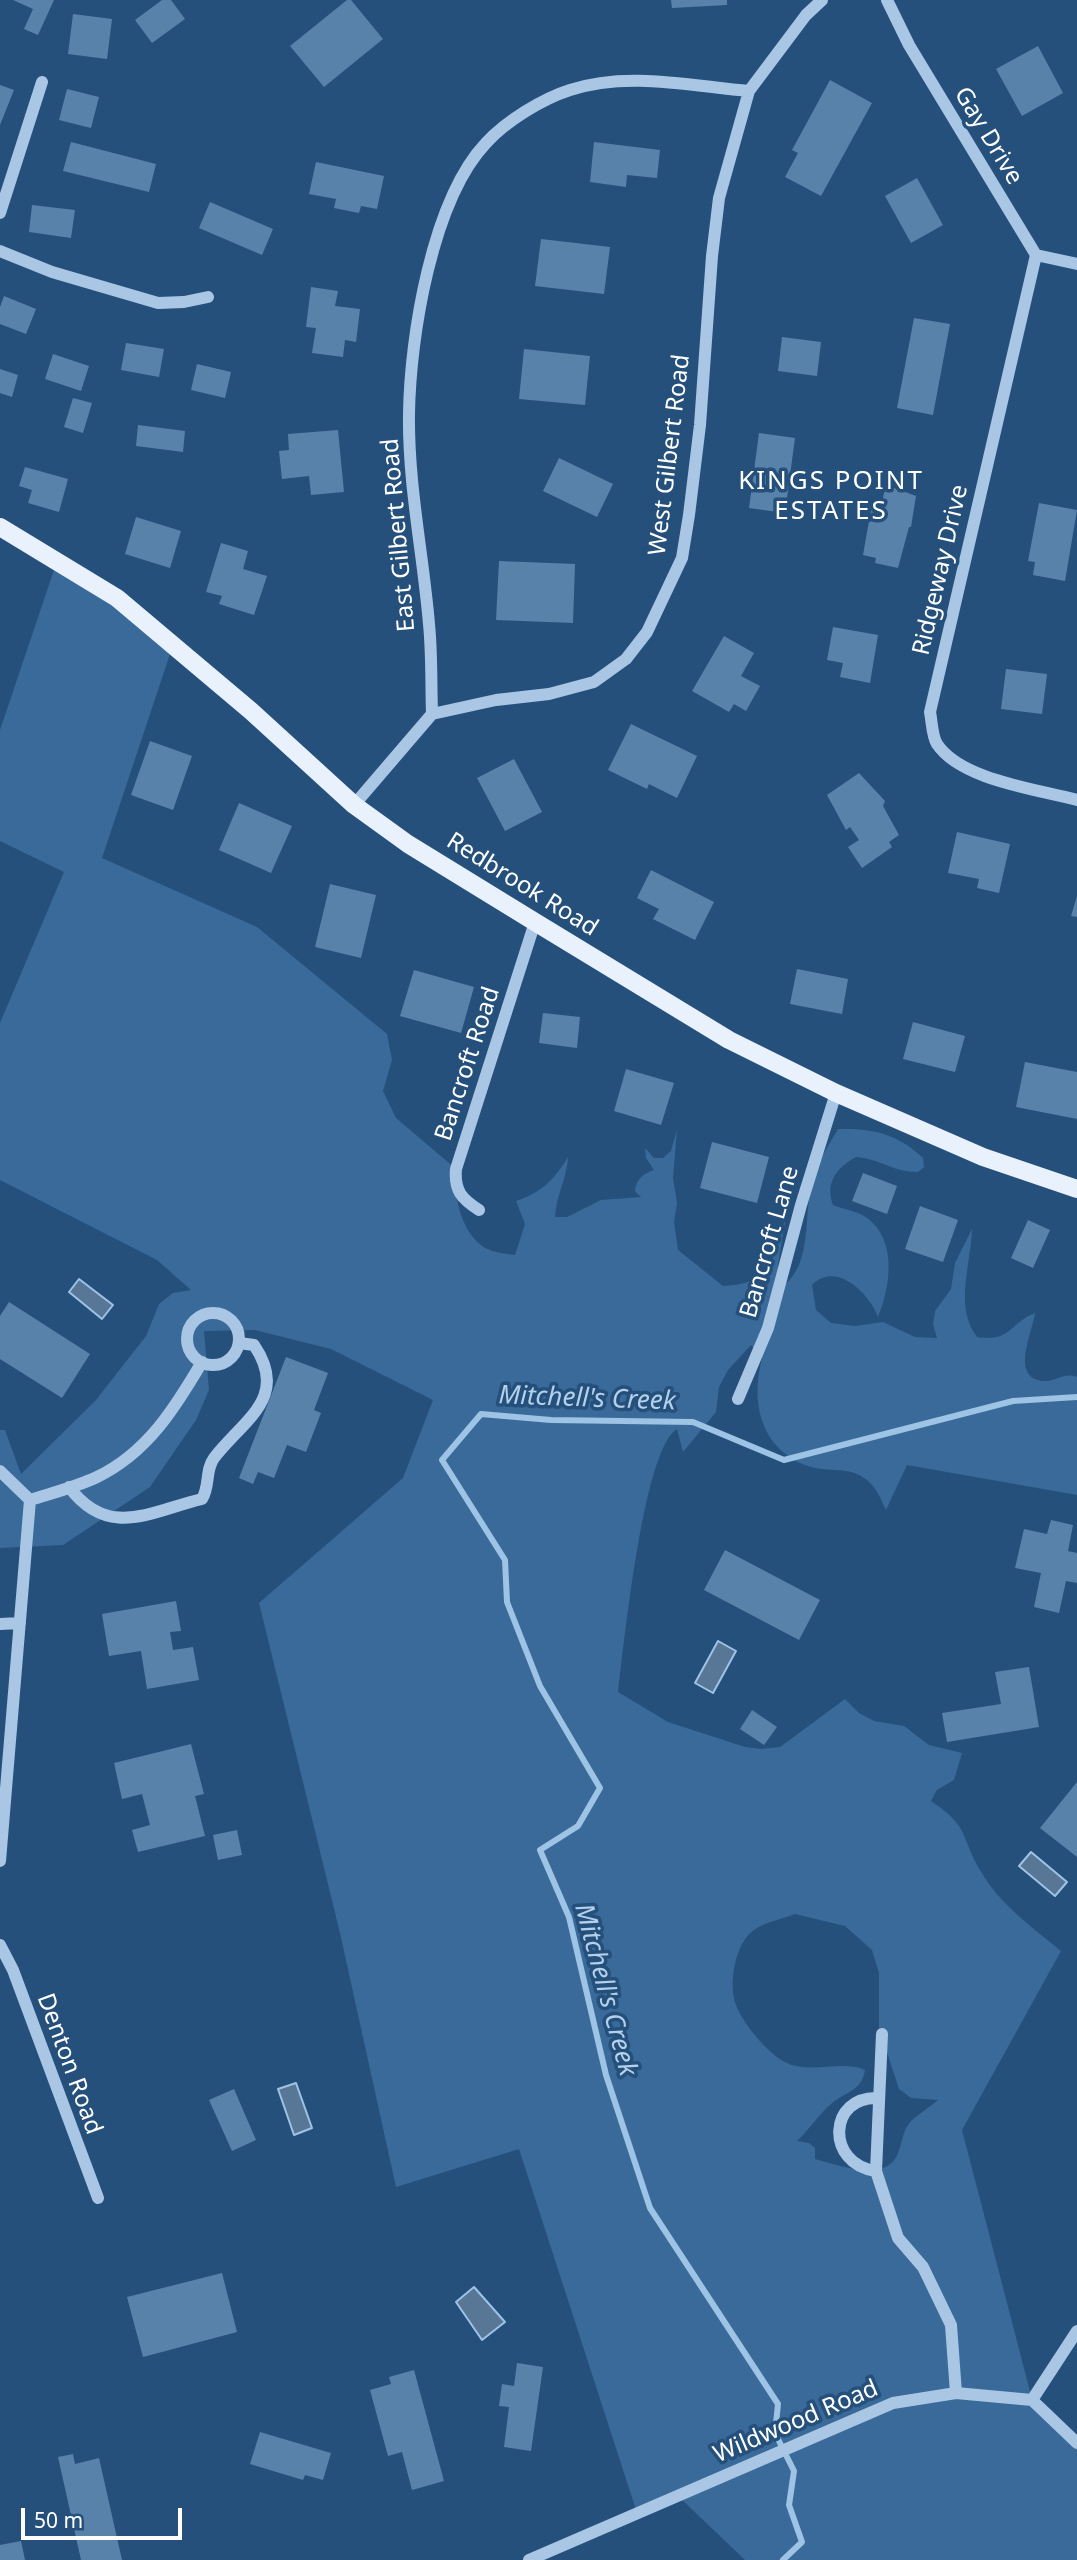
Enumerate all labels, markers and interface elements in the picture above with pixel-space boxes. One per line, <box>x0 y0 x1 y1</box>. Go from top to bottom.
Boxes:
street label: Gay Drive <box>948 82 1028 190</box>
street label: West Gilbert Road <box>643 353 697 557</box>
street label: East Gilbert Road <box>376 437 422 633</box>
district label: KINGS POINT ESTATES <box>740 466 922 528</box>
street label: Ridgeway Drive <box>907 482 975 658</box>
street label: Redbrook Road <box>441 827 603 943</box>
street label: Bancroft Road <box>430 983 506 1145</box>
street label: Bancroft Lane <box>735 1163 805 1321</box>
water label: Mitchell's Creek <box>498 1380 676 1418</box>
water label: Mitchell's Creek <box>567 1900 643 2080</box>
street label: Denton Road <box>30 1990 108 2138</box>
street label: Wildwood Road <box>709 2374 883 2470</box>
scale bar <box>24 2494 186 2538</box>
text: 50 m <box>34 2506 83 2534</box>

